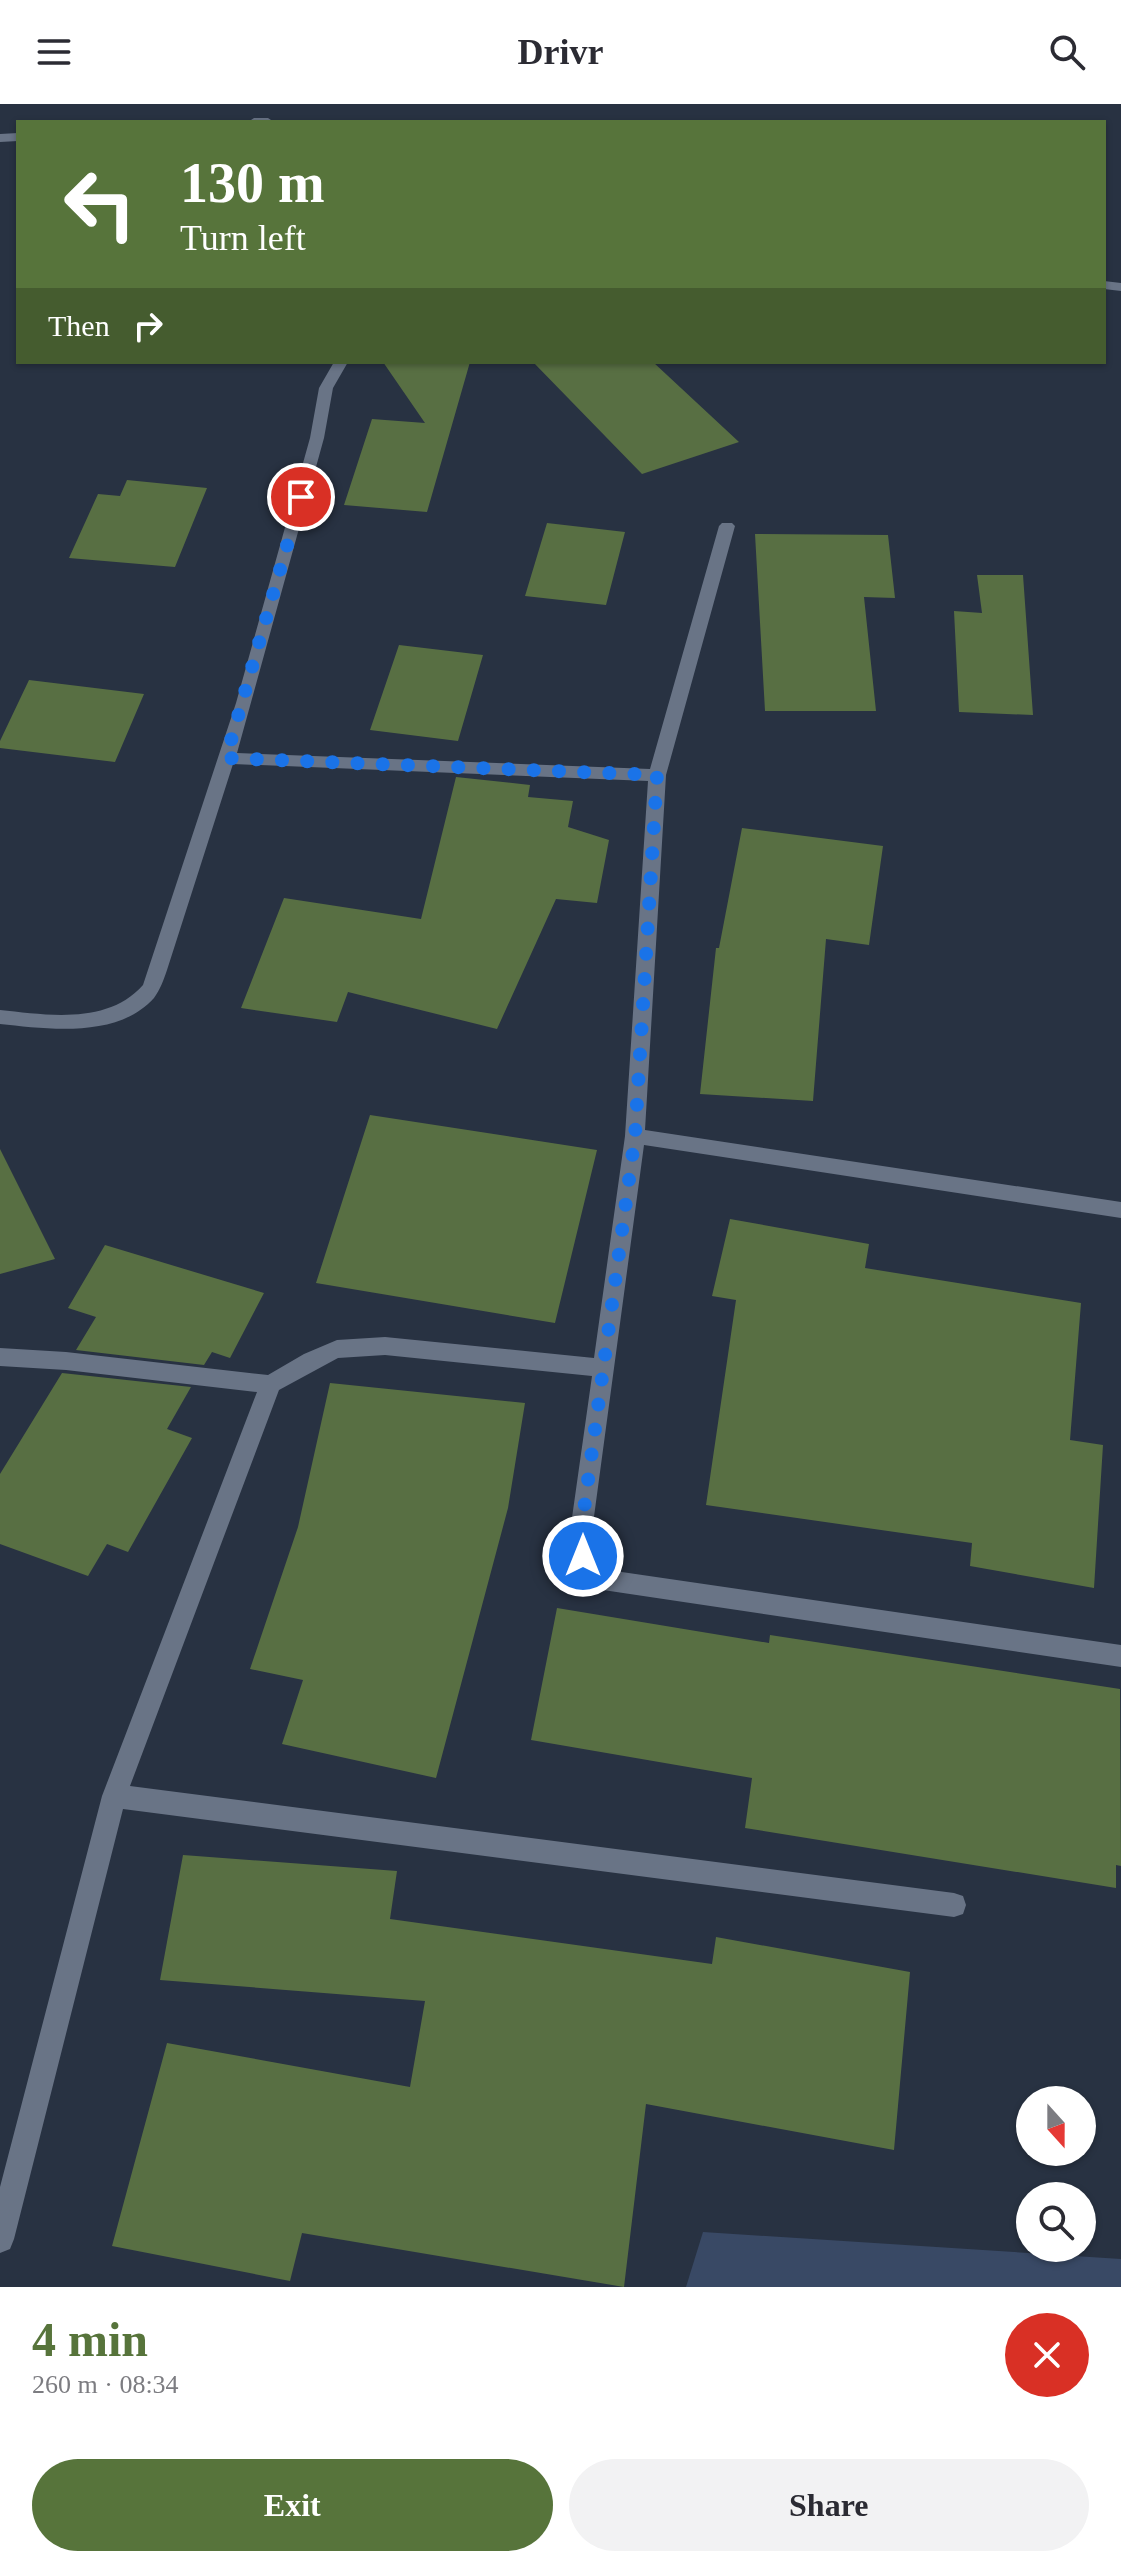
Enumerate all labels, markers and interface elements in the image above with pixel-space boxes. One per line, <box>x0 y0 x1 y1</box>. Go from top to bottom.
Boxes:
icon: menu <box>32 30 76 74</box>
icon: search <box>1045 30 1089 74</box>
text: Drivr <box>518 32 603 72</box>
icon: left <box>48 152 152 256</box>
text: 130 m <box>180 152 325 214</box>
text: Turn left <box>180 218 306 258</box>
icon: right <box>126 304 170 348</box>
text: Then <box>48 309 110 342</box>
pin <box>267 463 335 531</box>
icon: arrive <box>279 475 323 519</box>
position arrow <box>541 1514 625 1598</box>
north arrow <box>1016 2086 1096 2166</box>
map controls <box>1016 2086 1096 2262</box>
button: search <box>1016 2182 1096 2262</box>
text: 4 min <box>32 2313 148 2366</box>
button: close <box>1005 2313 1089 2397</box>
text: 260 m · 08:34 <box>32 2370 179 2399</box>
button: Exit <box>32 2459 553 2551</box>
button: Share <box>569 2459 1089 2551</box>

